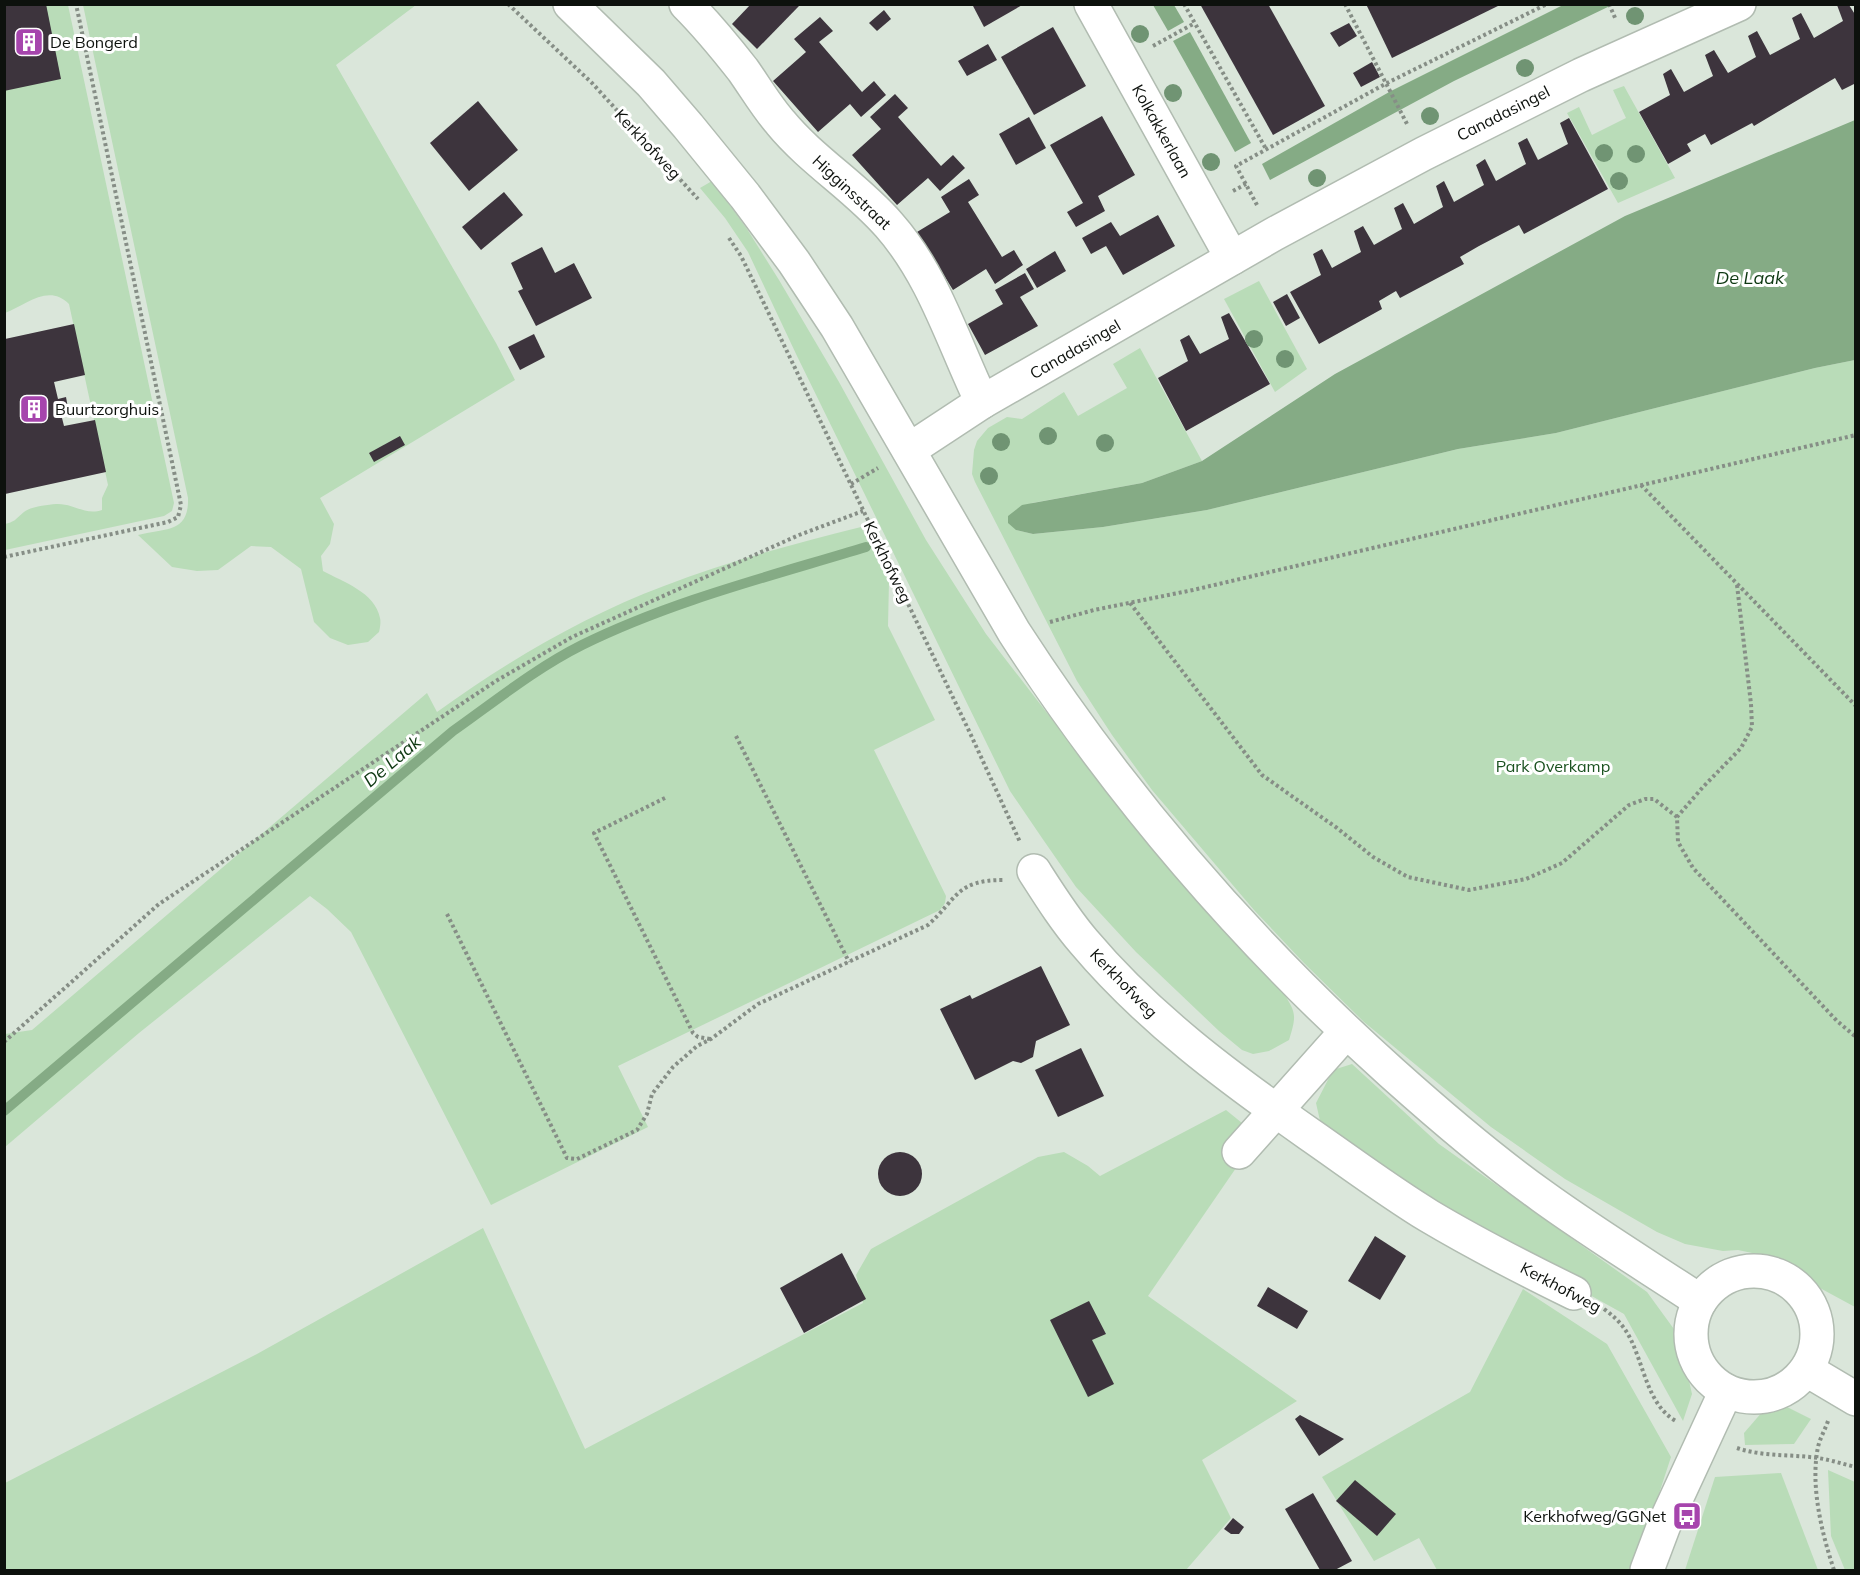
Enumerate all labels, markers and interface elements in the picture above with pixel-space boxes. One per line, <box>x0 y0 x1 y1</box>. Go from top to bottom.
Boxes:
building icon: De Bongerd <box>13 26 45 58</box>
place label: De Bongerd <box>50 32 138 52</box>
street label: Kolkakkerlaan <box>1128 81 1196 181</box>
street label: Canadasingel <box>1453 81 1553 145</box>
street label: Kerkhofweg <box>610 105 686 183</box>
street label: Higginsstraat <box>808 150 896 234</box>
water label: De Laak <box>1716 266 1785 289</box>
street label: Canadasingel <box>1026 315 1124 383</box>
building icon: Buurtzorghuis <box>18 393 50 425</box>
place label: Buurtzorghuis <box>55 399 159 419</box>
street label: Kerkhofweg <box>860 518 916 606</box>
water label: De Laak <box>358 730 426 792</box>
park label: Park Overkamp <box>1496 756 1610 776</box>
street label: Kerkhofweg <box>1086 944 1162 1022</box>
street label: Kerkhofweg <box>1517 1257 1605 1317</box>
bus stop icon: Kerkhofweg/GGNet <box>1671 1500 1703 1532</box>
place label: Kerkhofweg/GGNet <box>1523 1506 1666 1526</box>

